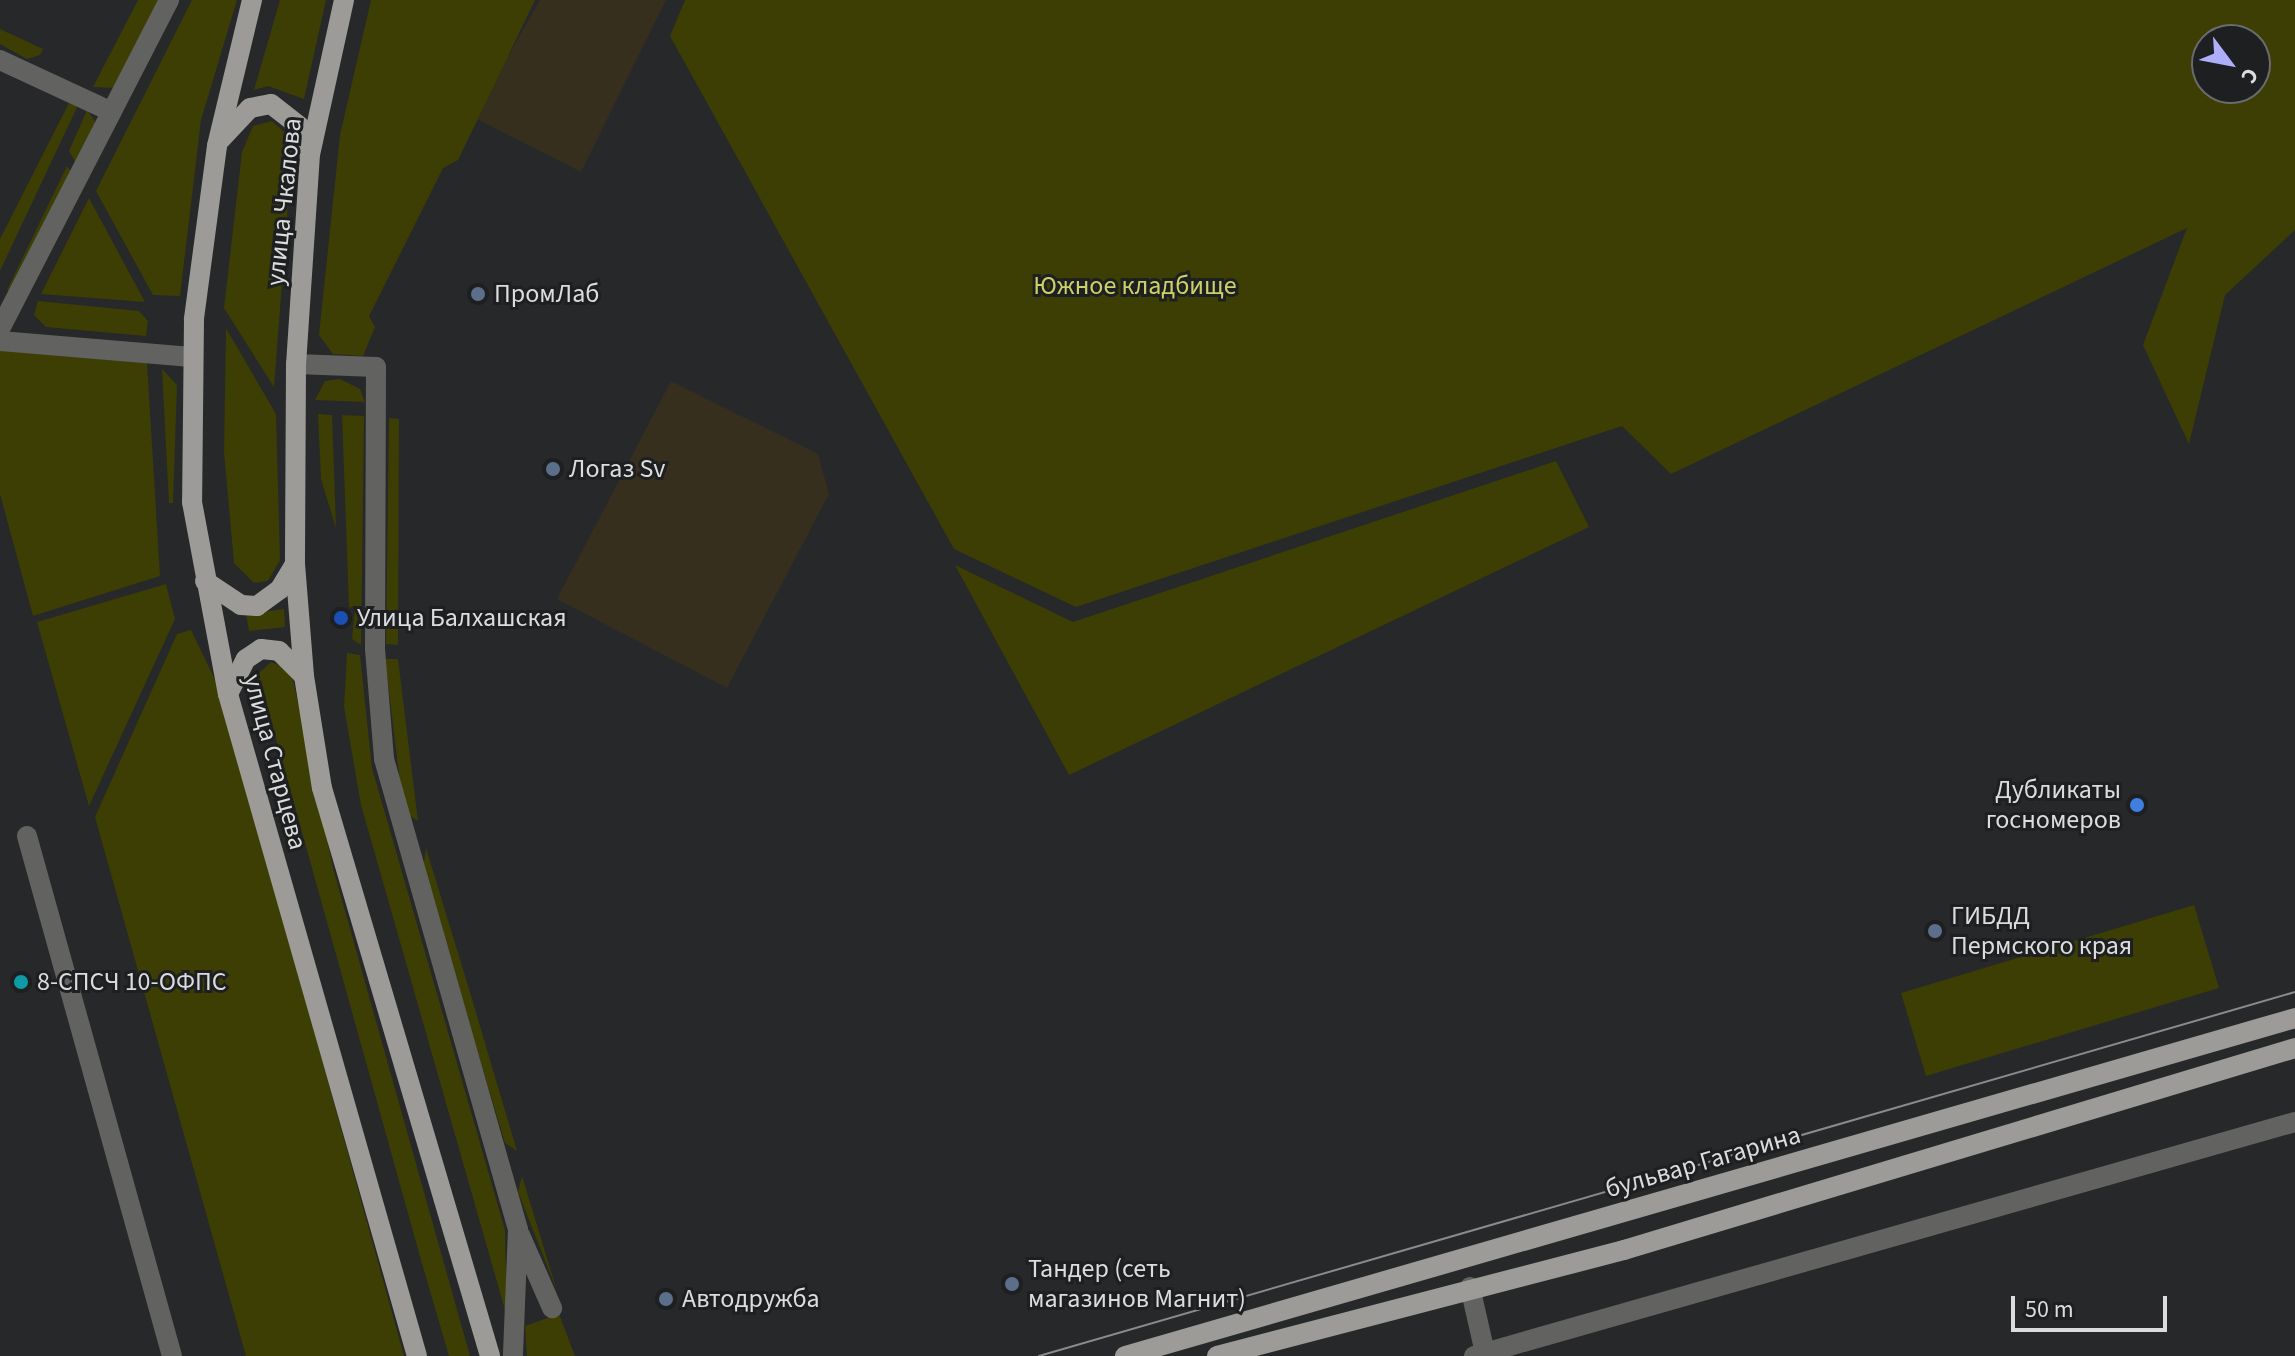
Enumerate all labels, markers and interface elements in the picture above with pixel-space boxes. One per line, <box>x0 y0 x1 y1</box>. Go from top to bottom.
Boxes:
north arrow <box>2191 24 2271 104</box>
text: С <box>2233 62 2267 90</box>
street label: улица Чкалова <box>260 116 308 288</box>
park label: Южное кладбище <box>1033 270 1237 302</box>
place label: ПромЛаб <box>494 278 599 310</box>
marker: ПромЛаб <box>469 285 487 303</box>
place label: Логаз Sv <box>569 453 665 485</box>
marker: Логаз Sv <box>544 460 562 478</box>
place label: Улица Балхашская <box>357 602 567 634</box>
marker: Улица Балхашская <box>332 609 350 627</box>
street label: улица Старцева <box>237 671 313 853</box>
place label: Дубликаты госномеров <box>1986 774 2121 836</box>
marker: Дубликаты госномеров <box>2128 796 2146 814</box>
place label: ГИБДД Пермского края <box>1951 900 2132 962</box>
marker: ГИБДД Пермского края <box>1926 922 1944 940</box>
place label: 8-СПСЧ 10-ОФПС <box>37 966 227 998</box>
marker: 8-СПСЧ 10-ОФПС <box>12 973 30 991</box>
street label: бульвар Гагарина <box>1602 1119 1804 1205</box>
place label: Тандер (сеть магазинов Магнит) <box>1028 1253 1246 1314</box>
marker: Тандер (сеть магазинов Магнит) <box>1003 1275 1021 1293</box>
scale bar <box>2015 1280 2171 1330</box>
place label: Автодружба <box>682 1283 820 1315</box>
marker: Автодружба <box>657 1290 675 1308</box>
text: 50 m <box>2025 1292 2074 1327</box>

